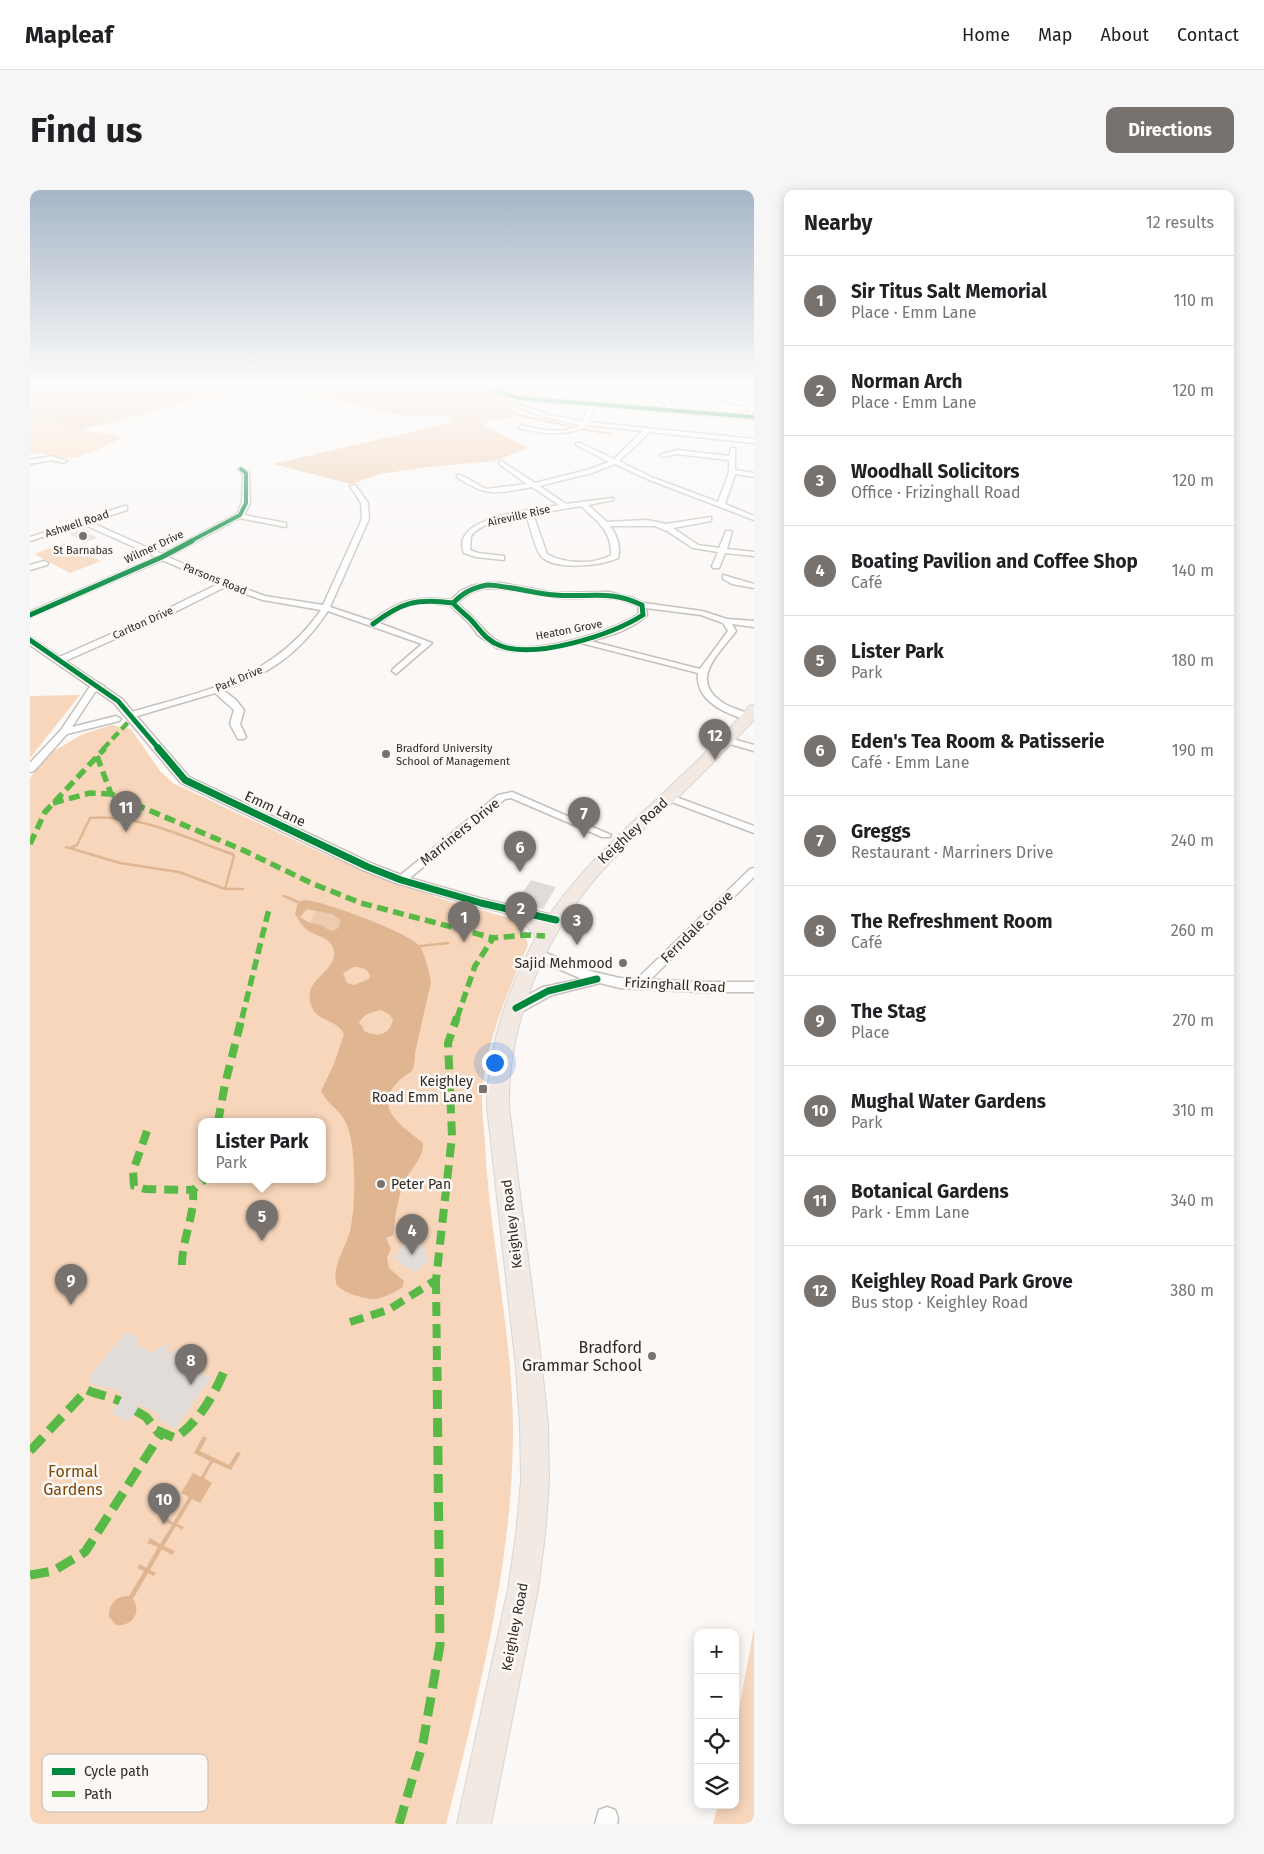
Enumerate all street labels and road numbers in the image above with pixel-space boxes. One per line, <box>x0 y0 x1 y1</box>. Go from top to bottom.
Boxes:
street label: Aireville Rise <box>486 502 552 530</box>
street label: Ashwell Road <box>43 508 111 540</box>
street label: Wilmer Drive <box>122 528 186 566</box>
street label: Parsons Road <box>181 560 249 598</box>
street label: Carlton Drive <box>111 604 175 642</box>
street label: Heaton Grove <box>535 617 603 643</box>
street label: Park Drive <box>213 663 265 695</box>
street label: Emm Lane <box>242 787 308 831</box>
street label: Keighley Road <box>594 794 672 868</box>
street label: Marriners Drive <box>417 795 503 869</box>
street label: Ferndale Grove <box>657 887 737 967</box>
street label: Frizinghall Road <box>624 974 726 996</box>
street label: Keighley Road <box>498 1178 526 1270</box>
street label: Keighley Road <box>498 1581 532 1673</box>

